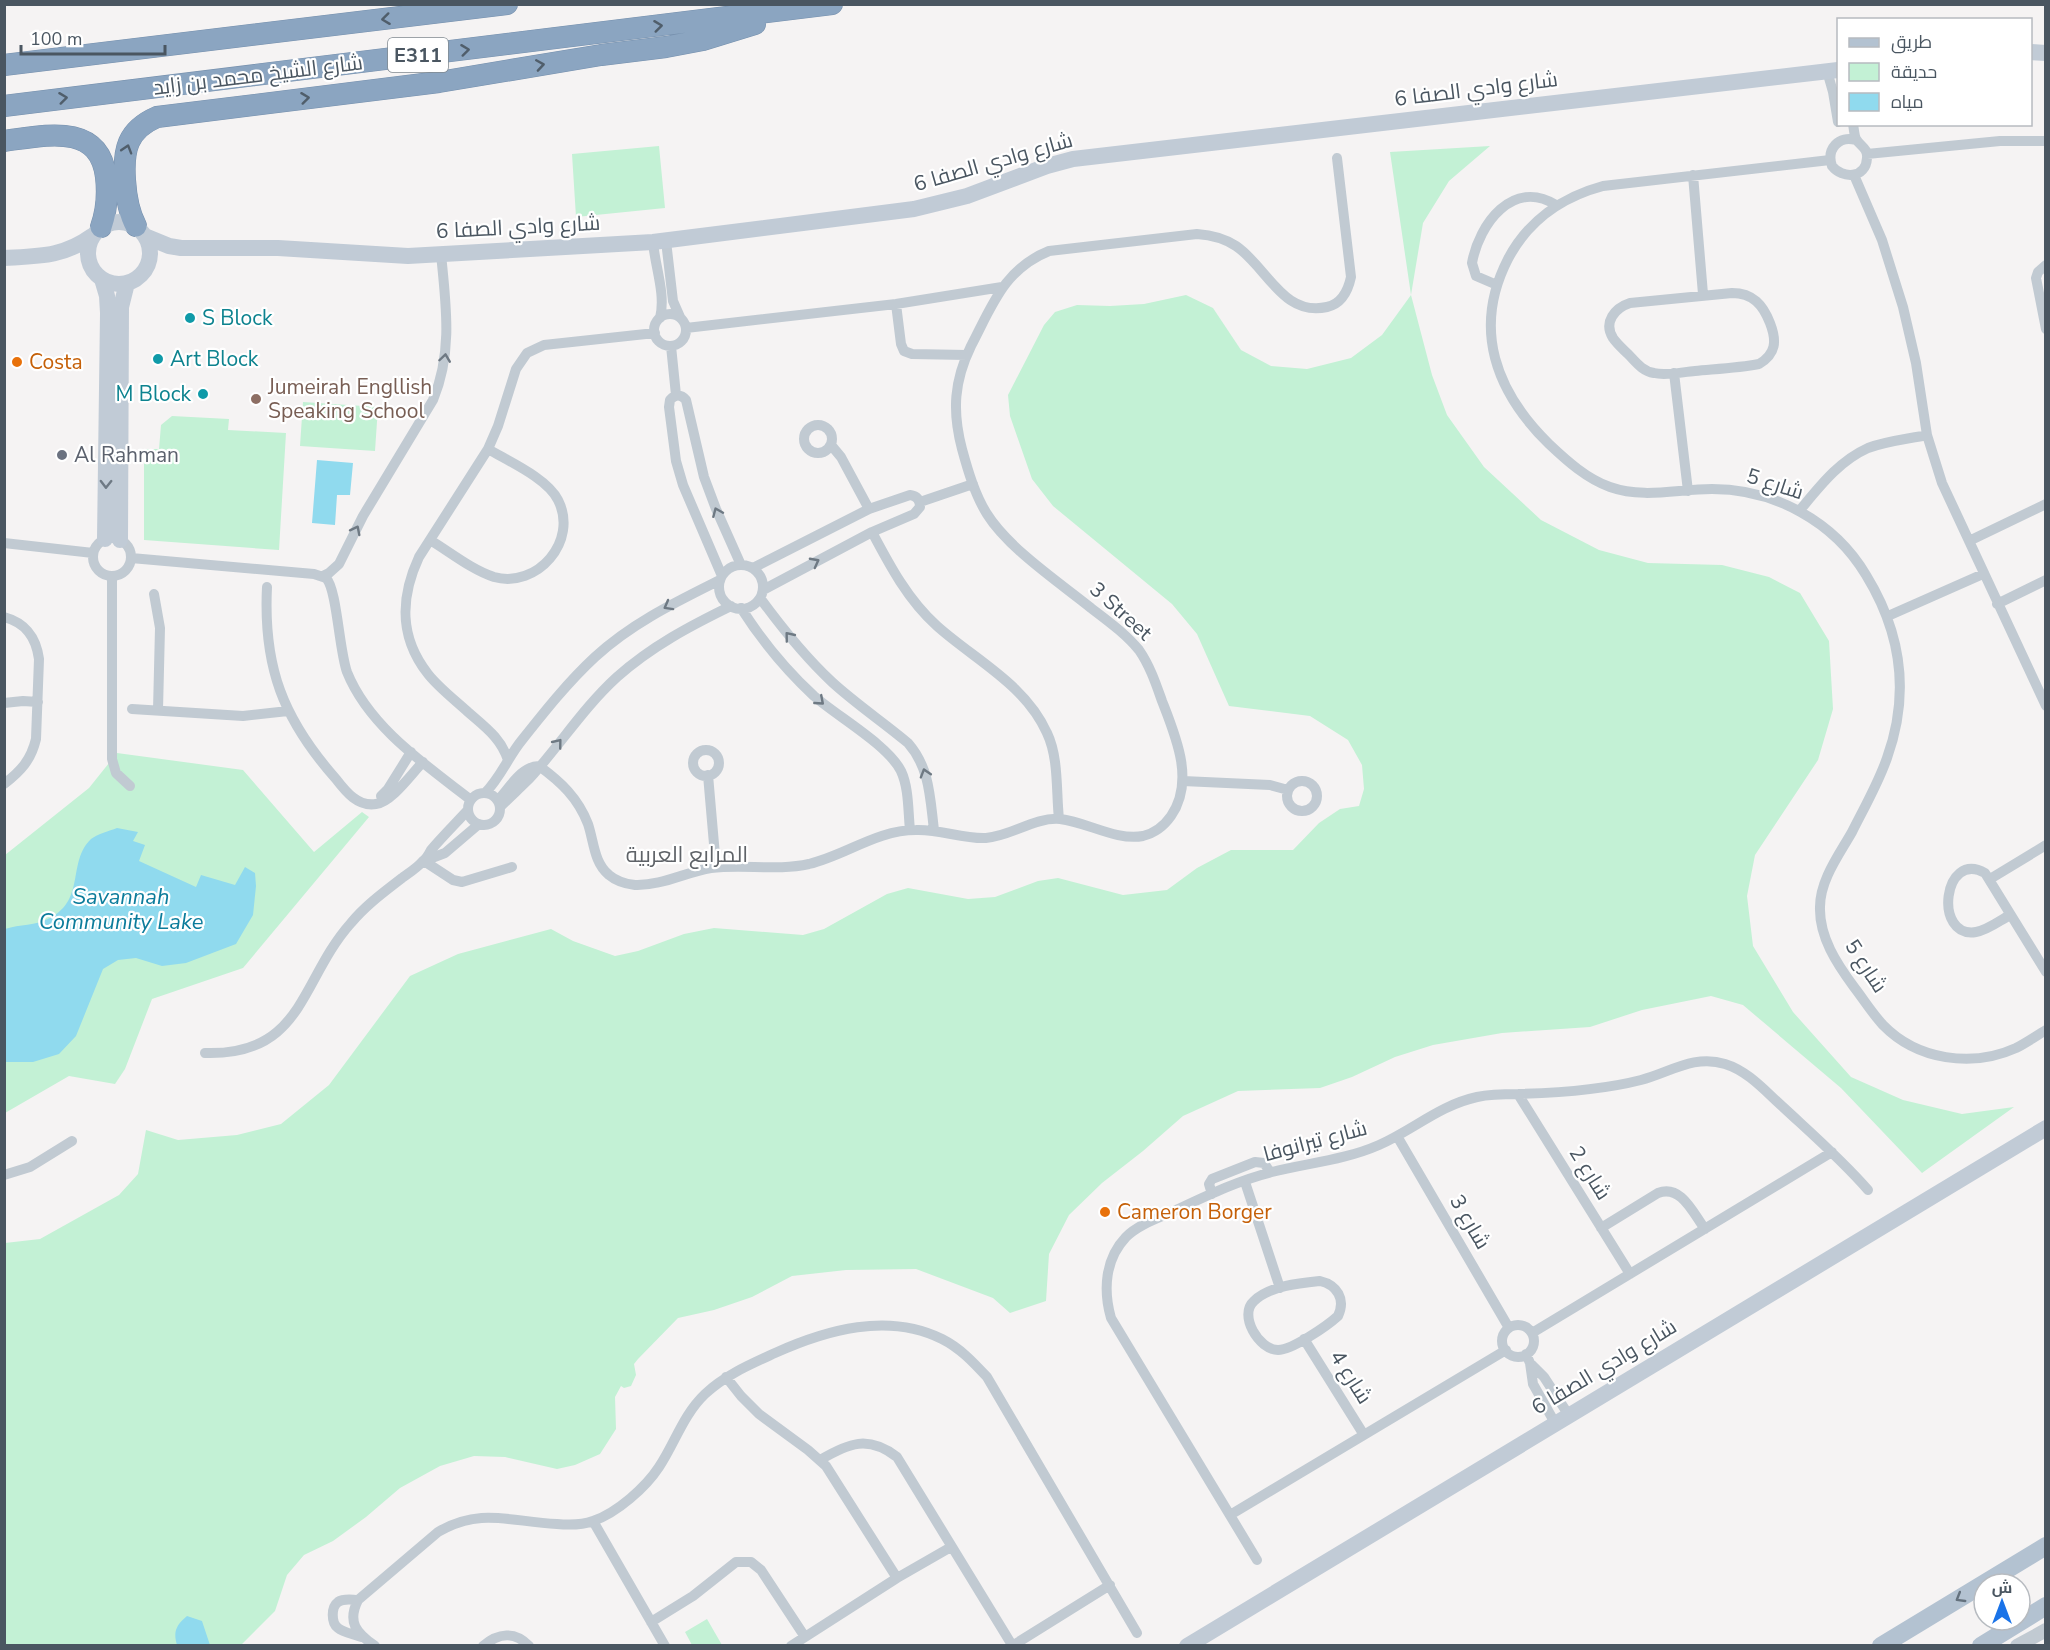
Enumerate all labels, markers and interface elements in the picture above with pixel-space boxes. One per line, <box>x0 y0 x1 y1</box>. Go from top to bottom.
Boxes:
one-way arrow <box>382 12 391 25</box>
scale bar <box>21 18 165 56</box>
legend <box>1837 18 2032 126</box>
one-way arrow <box>654 20 663 33</box>
text: 100 m <box>30 27 82 51</box>
text: طريق <box>1891 30 1932 54</box>
road number: E311 <box>388 38 448 72</box>
one-way arrow <box>460 44 469 56</box>
street label: شارع الشيخ محمد بن زايد <box>152 48 364 102</box>
one-way arrow <box>534 59 544 72</box>
text: حديقة <box>1891 60 1937 84</box>
street label: شارع وادي الصفا 6 <box>1393 65 1560 115</box>
text: مياه <box>1891 90 1924 114</box>
one-way arrow <box>301 92 310 105</box>
one-way arrow <box>58 93 67 105</box>
street label: شارع وادي الصفا 6 <box>910 126 1076 200</box>
one-way arrow <box>120 144 133 155</box>
street label: شارع وادي الصفا 6 <box>435 209 601 247</box>
place label: S Block <box>202 304 273 332</box>
marker: S Block <box>183 311 197 325</box>
place label: Art Block <box>170 345 259 373</box>
place label: Costa <box>29 348 83 376</box>
marker: Art Block <box>151 352 165 366</box>
one-way arrow <box>439 354 451 363</box>
marker: Costa <box>10 355 24 369</box>
place label: Jumeirah Engllish Speaking School <box>267 373 432 425</box>
place label: M Block <box>115 380 191 408</box>
marker: M Block <box>196 387 210 401</box>
marker: Jumeirah Engllish Speaking School <box>249 392 263 406</box>
place label: Al Rahman <box>74 441 179 469</box>
marker: Al Rahman <box>55 448 69 462</box>
street label: شارع 5 <box>1743 462 1807 506</box>
one-way arrow <box>100 479 112 488</box>
one-way arrow <box>712 507 724 518</box>
one-way arrow <box>349 526 360 536</box>
one-way arrow <box>808 558 819 570</box>
street label: 3 Street <box>1084 575 1159 647</box>
one-way arrow <box>664 599 674 610</box>
one-way arrow <box>786 632 797 643</box>
one-way arrow <box>813 693 824 704</box>
one-way arrow <box>550 738 561 749</box>
one-way arrow <box>920 768 932 779</box>
district label: المرابع العربية <box>626 840 748 870</box>
water label: Savannah Community Lake <box>39 882 204 937</box>
street label: شارع 5 <box>1838 934 1894 998</box>
street label: شارع تيرانوفا <box>1260 1114 1370 1168</box>
street label: شارع 2 <box>1563 1141 1617 1205</box>
street label: شارع 3 <box>1443 1190 1497 1254</box>
place label: Cameron Borger <box>1117 1198 1272 1226</box>
marker: Cameron Borger <box>1098 1205 1112 1219</box>
street label: شارع وادي الصفا 6 <box>1526 1313 1683 1423</box>
street label: شارع 4 <box>1324 1345 1378 1409</box>
north arrow <box>1972 1572 2032 1632</box>
text: ش <box>1992 1577 2012 1599</box>
one-way arrow <box>1956 1591 1966 1603</box>

